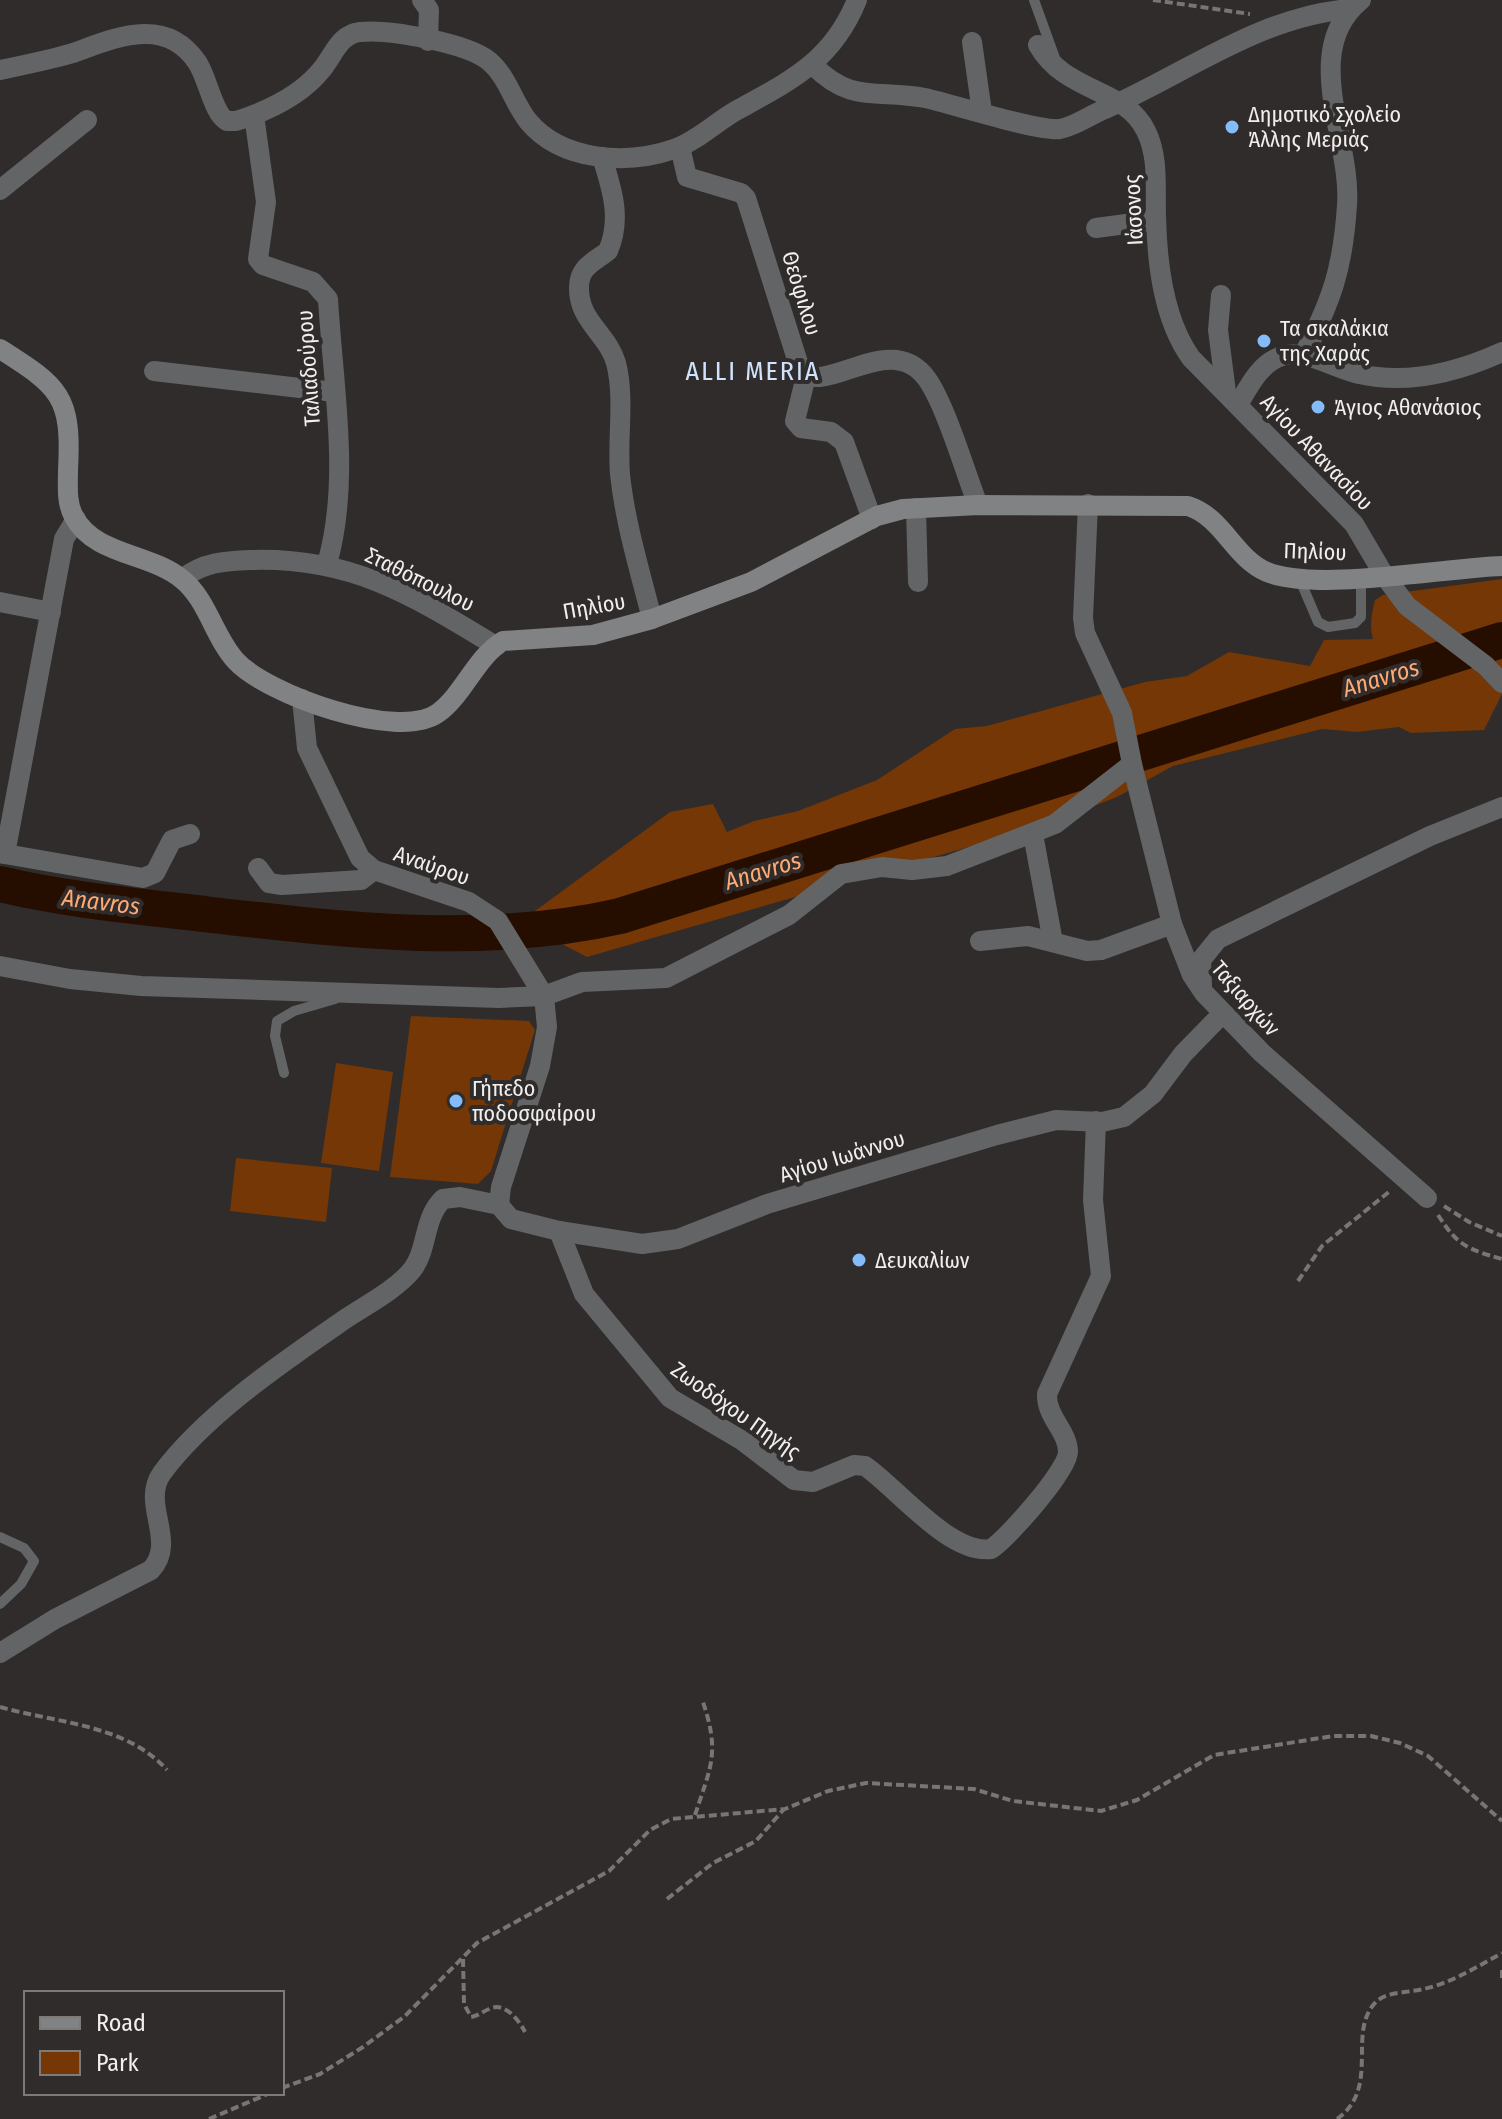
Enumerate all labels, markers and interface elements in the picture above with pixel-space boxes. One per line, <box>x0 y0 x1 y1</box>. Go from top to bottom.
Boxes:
place label: Δημοτικό Σχολείο Άλλης Μεριάς <box>1248 101 1401 153</box>
marker: Δημοτικό Σχολείο Άλλης Μεριάς <box>1223 118 1241 136</box>
street label: Ιάσονος <box>1118 174 1149 246</box>
street label: Θεόφιλου <box>776 248 827 339</box>
street label: Ταλιαδούρου <box>291 309 326 427</box>
place label: Τα σκαλάκια της Χαράς <box>1279 315 1389 367</box>
marker: Τα σκαλάκια της Χαράς <box>1255 332 1273 350</box>
district label: ALLI MERIA <box>686 356 820 387</box>
street label: Αγίου Αθανασίου <box>1255 389 1379 516</box>
place label: Άγιος Αθανάσιος <box>1334 394 1481 421</box>
marker: Άγιος Αθανάσιος <box>1309 398 1327 416</box>
street label: Πηλίου <box>1283 537 1347 566</box>
street label: Σταθόπουλου <box>361 541 479 617</box>
street label: Πηλίου <box>561 588 628 625</box>
water label: Anavros <box>1338 653 1423 703</box>
street label: Αναύρου <box>390 840 473 891</box>
water label: Anavros <box>720 846 805 896</box>
water label: Anavros <box>59 883 142 921</box>
street label: Ταξιαρχών <box>1206 955 1286 1042</box>
place label: Γήπεδο ποδοσφαίρου <box>472 1075 596 1127</box>
marker: Γήπεδο ποδοσφαίρου <box>447 1092 465 1110</box>
street label: Αγίου Ιωάννου <box>776 1125 908 1188</box>
place label: Δευκαλίων <box>875 1247 970 1274</box>
marker: Δευκαλίων <box>850 1251 868 1269</box>
street label: Ζωοδόχου Πηγής <box>666 1356 806 1465</box>
legend <box>24 1991 284 2095</box>
text: Road <box>96 2009 146 2037</box>
text: Park <box>96 2049 139 2077</box>

